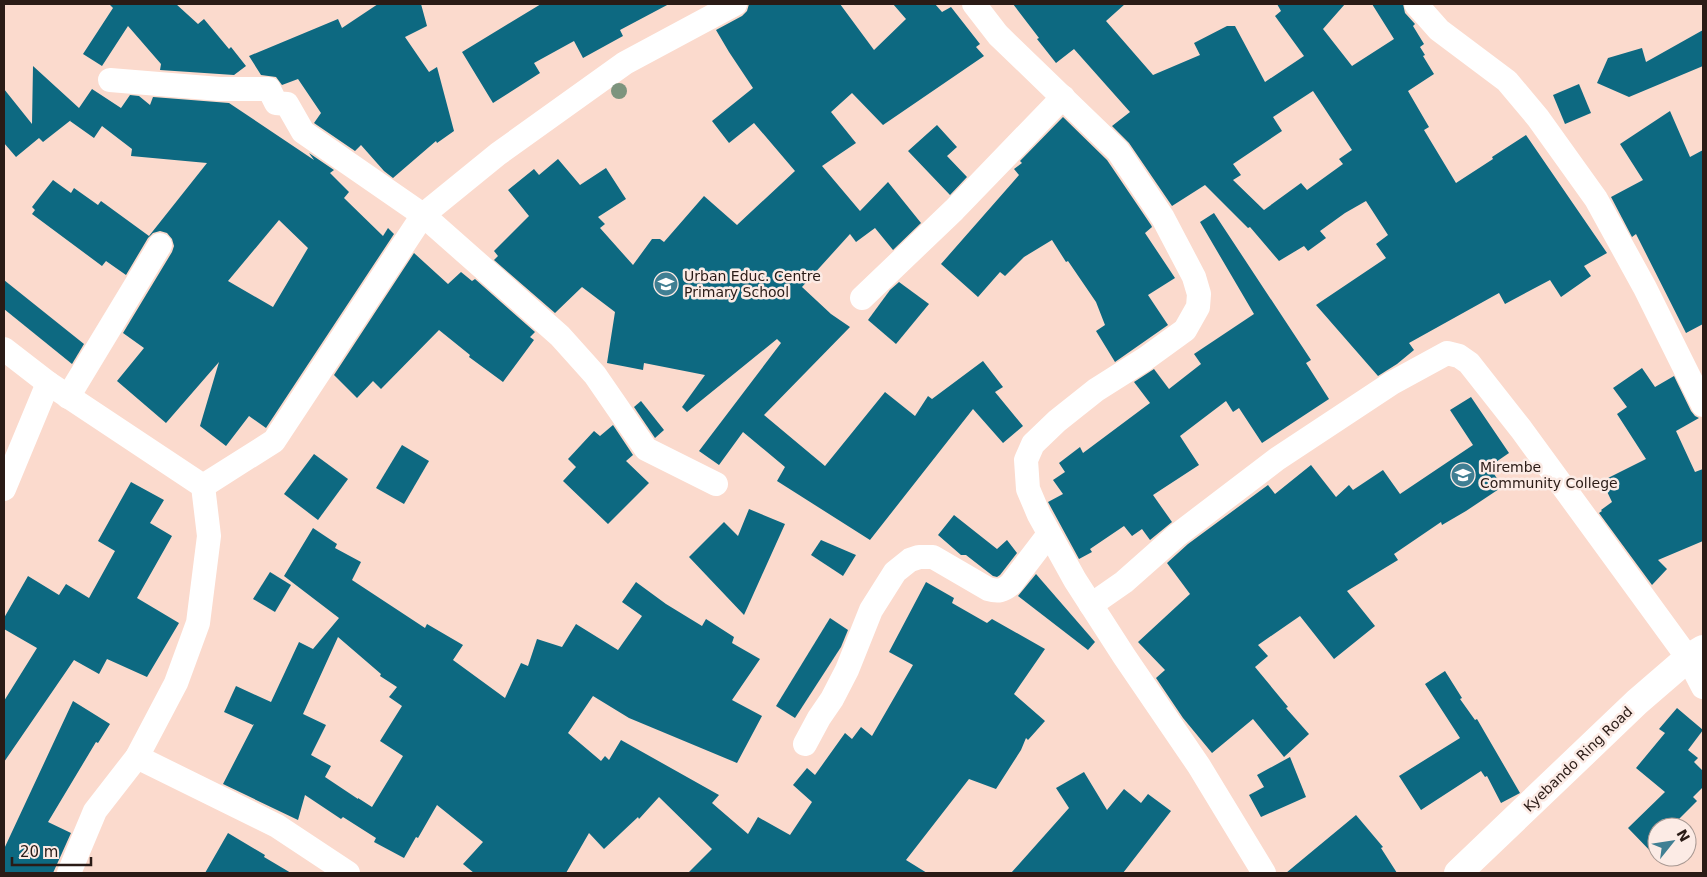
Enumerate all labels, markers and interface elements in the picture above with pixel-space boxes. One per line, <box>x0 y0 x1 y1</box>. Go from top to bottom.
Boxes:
place label: Urban Educ. Centre Primary School <box>684 268 821 300</box>
school or university icon: Urban Educ. Centre Primary School <box>653 271 679 297</box>
place label: Mirembe Community College <box>1480 459 1618 491</box>
school or university icon: Mirembe Community College <box>1450 462 1476 488</box>
street label: Kyebando Ring Road <box>1521 703 1635 815</box>
north arrow <box>1647 817 1697 867</box>
text: N <box>1673 826 1693 845</box>
scale bar <box>12 834 91 866</box>
text: 20 m <box>20 843 58 861</box>

